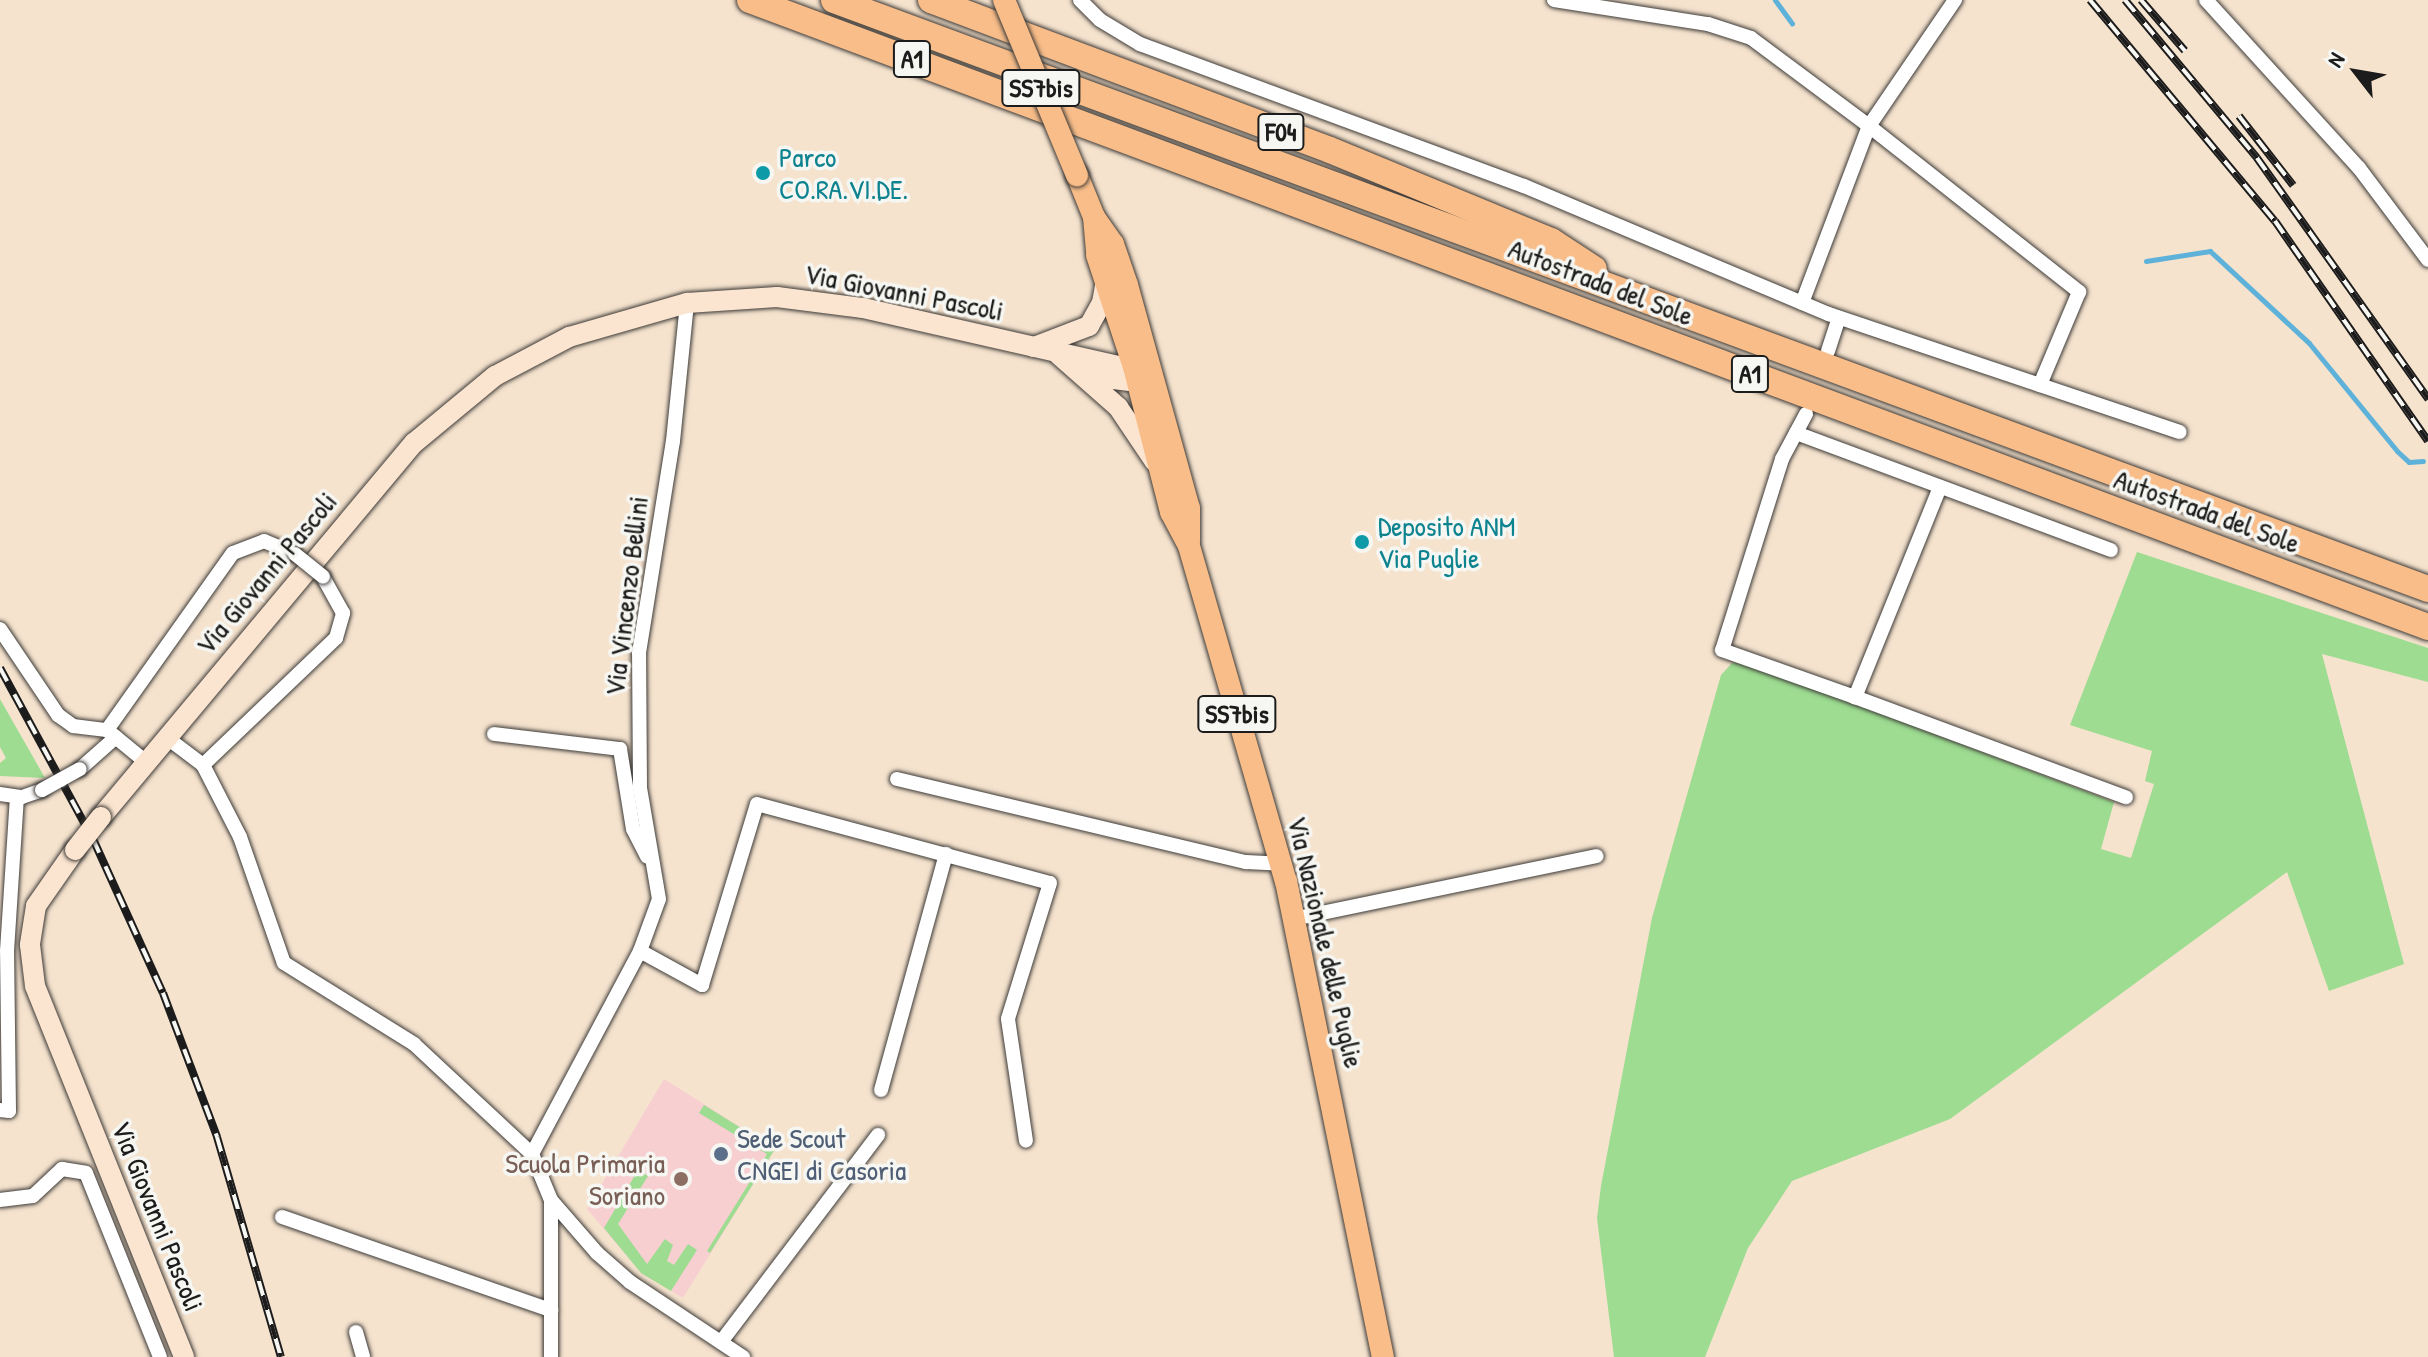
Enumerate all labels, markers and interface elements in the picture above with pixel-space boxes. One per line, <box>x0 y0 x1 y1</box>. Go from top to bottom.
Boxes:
north arrow <box>2316 32 2396 112</box>
road number: A1 <box>892 37 932 81</box>
text: N <box>2320 47 2351 72</box>
road number: SS7bis <box>1001 66 1081 110</box>
road number: F04 <box>1257 110 1305 154</box>
place label: Parco CO.RA.VI.DE. <box>779 140 908 206</box>
marker: Parco CO.RA.VI.DE. <box>754 164 772 182</box>
street label: Autostrada del Sole <box>1504 231 1698 333</box>
street label: Via Giovanni Pascoli <box>802 256 1006 328</box>
road number: A1 <box>1730 352 1770 396</box>
street label: Autostrada del Sole <box>2110 462 2304 560</box>
street label: Via Giovanni Pascoli <box>188 485 344 661</box>
street label: Via Vincenzo Bellini <box>597 494 655 698</box>
place label: Deposito ANM Via Puglie <box>1378 509 1515 575</box>
marker: Deposito ANM Via Puglie <box>1353 533 1371 551</box>
road number: SS7bis <box>1197 692 1277 736</box>
street label: Via Nazionale delle Puglie <box>1281 813 1371 1071</box>
street label: Via Giovanni Pascoli <box>105 1116 211 1316</box>
place label: Sede Scout CNGEI di Casoria <box>737 1121 906 1187</box>
marker: Sede Scout CNGEI di Casoria <box>712 1145 730 1163</box>
place label: Scuola Primaria Soriano <box>505 1146 665 1212</box>
marker: Scuola Primaria Soriano <box>672 1170 690 1188</box>

